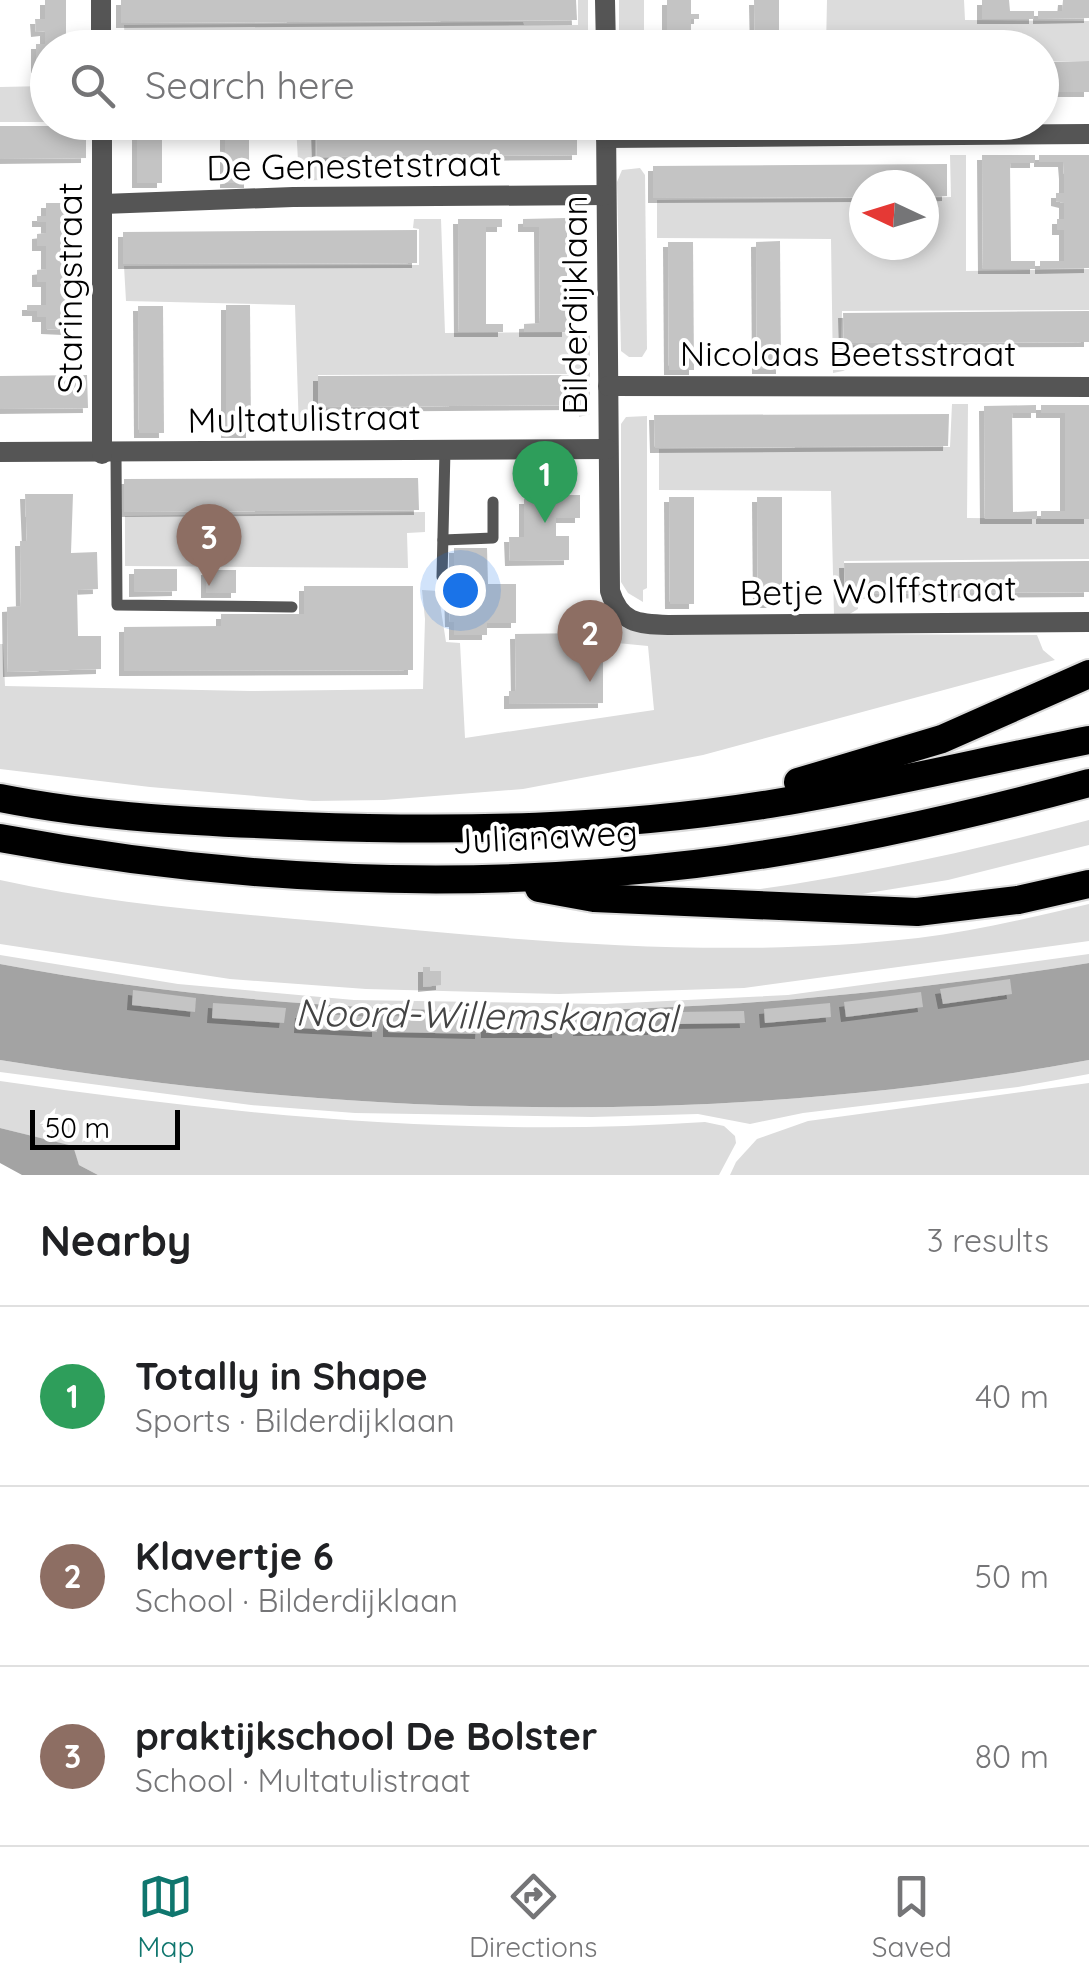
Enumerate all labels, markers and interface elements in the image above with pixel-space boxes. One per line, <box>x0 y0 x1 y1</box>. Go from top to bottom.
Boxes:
search box <box>30 30 1059 140</box>
icon: search <box>65 58 120 113</box>
text: Search here <box>145 61 355 109</box>
street label: De Genestetstraat <box>206 140 502 190</box>
north arrow <box>849 170 939 260</box>
street label: Staringstraat <box>47 182 91 394</box>
street label: Bilderdijklaan <box>552 195 596 415</box>
street label: Nicolaas Beetsstraat <box>680 331 1016 375</box>
street label: Multatulistraat <box>187 394 421 442</box>
pin: 1 <box>512 440 578 523</box>
pin: 3 <box>176 504 242 586</box>
your location <box>435 565 486 616</box>
street label: Betje Wolffstraat <box>739 566 1017 614</box>
pin: 2 <box>558 600 622 682</box>
street label: Julianaweg <box>451 809 639 863</box>
water label: Noord-Willemskanaal <box>295 988 681 1042</box>
scale bar <box>30 1105 180 1150</box>
text: 50 m <box>45 1110 110 1145</box>
text: Nearby <box>40 1214 191 1267</box>
text: 3 results <box>927 1220 1049 1260</box>
text: Totally in Shape <box>135 1352 428 1400</box>
text: 1 <box>66 1376 79 1416</box>
text: 40 m <box>975 1376 1049 1416</box>
text: Sports · Bilderdijklaan <box>135 1400 455 1440</box>
text: Klavertje 6 <box>135 1532 334 1580</box>
text: 2 <box>63 1556 82 1596</box>
text: 50 m <box>975 1556 1049 1596</box>
text: School · Bilderdijklaan <box>135 1580 458 1620</box>
text: praktijkschool De Bolster <box>135 1712 597 1760</box>
text: 3 <box>64 1736 81 1776</box>
text: 80 m <box>975 1736 1049 1776</box>
text: School · Multatulistraat <box>135 1760 471 1800</box>
tab: Map <box>137 1869 194 1964</box>
tab: Directions <box>469 1869 597 1964</box>
tab: Saved <box>872 1869 952 1964</box>

